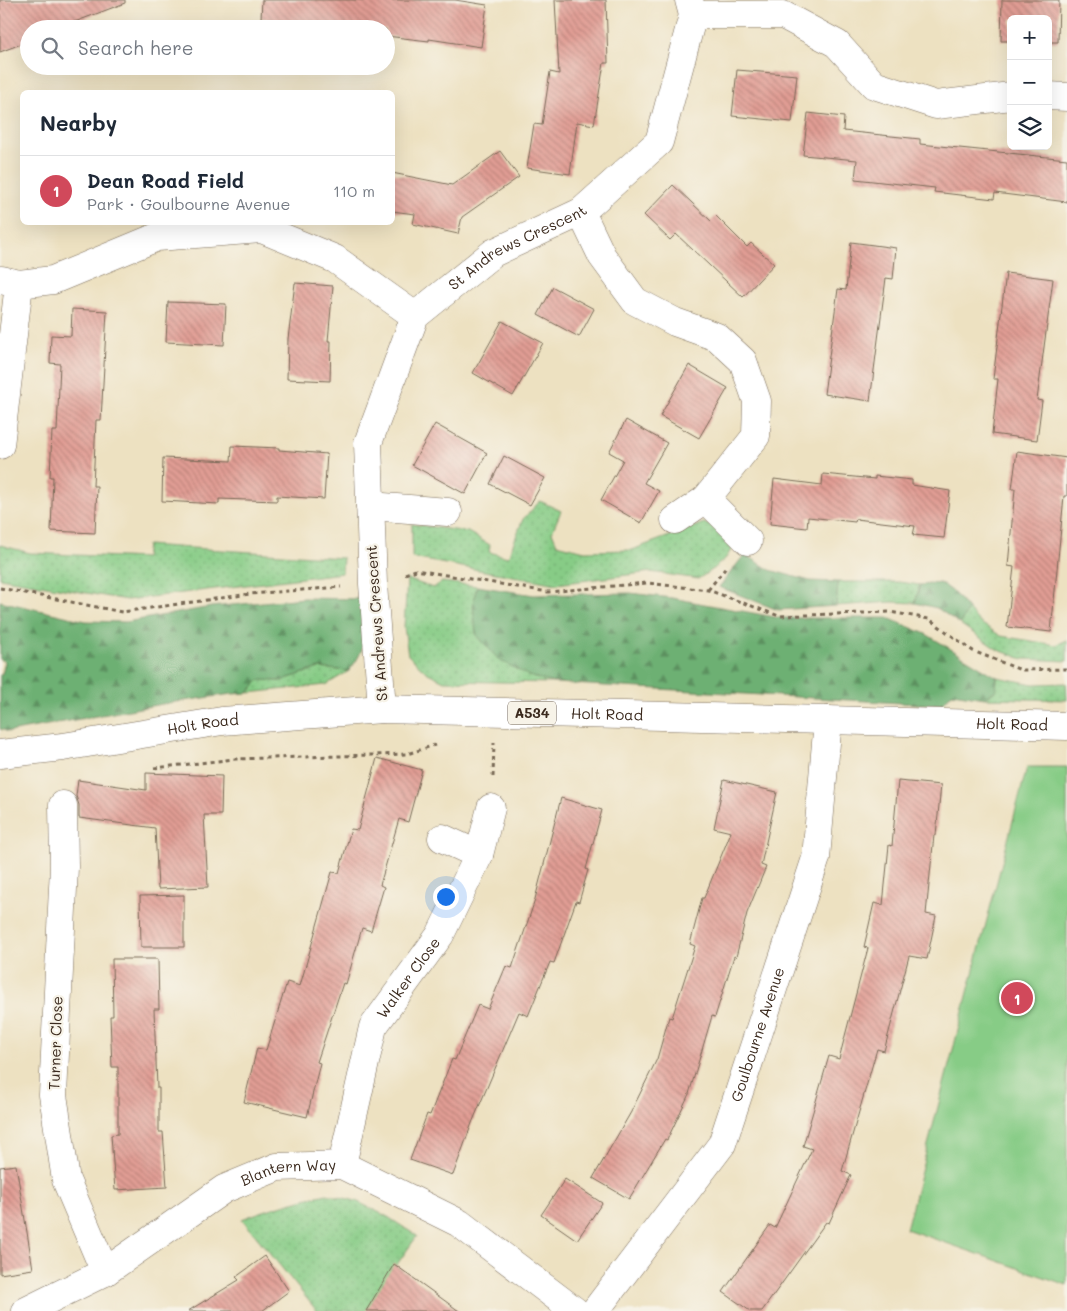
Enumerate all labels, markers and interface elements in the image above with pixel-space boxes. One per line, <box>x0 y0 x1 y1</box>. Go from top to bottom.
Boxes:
map controls <box>1007 15 1052 150</box>
button: + <box>1007 15 1052 60</box>
search box <box>20 20 395 75</box>
icon: search <box>38 34 66 62</box>
text: Search here <box>78 35 194 60</box>
button: − <box>1007 60 1052 105</box>
button: layers <box>1007 105 1052 150</box>
text: Nearby <box>40 109 117 136</box>
text: Dean Road Field <box>87 168 244 193</box>
text: 1 <box>52 180 60 201</box>
text: 110 m <box>333 180 375 201</box>
text: Park · Goulbourne Avenue <box>87 193 290 214</box>
street label: St Andrews Crescent <box>444 200 591 294</box>
street label: St Andrews Crescent <box>361 544 391 702</box>
road number: A534 <box>508 701 556 724</box>
street label: Holt Road <box>571 703 643 724</box>
street label: Holt Road <box>165 709 239 739</box>
street label: Holt Road <box>976 713 1048 735</box>
your location <box>433 884 459 910</box>
street label: Walker Close <box>372 933 444 1022</box>
street label: Goulbourne Avenue <box>726 964 788 1104</box>
pin: 1 <box>1001 979 1033 1017</box>
street label: Turner Close <box>43 996 67 1090</box>
street label: Blantern Way <box>237 1154 337 1190</box>

